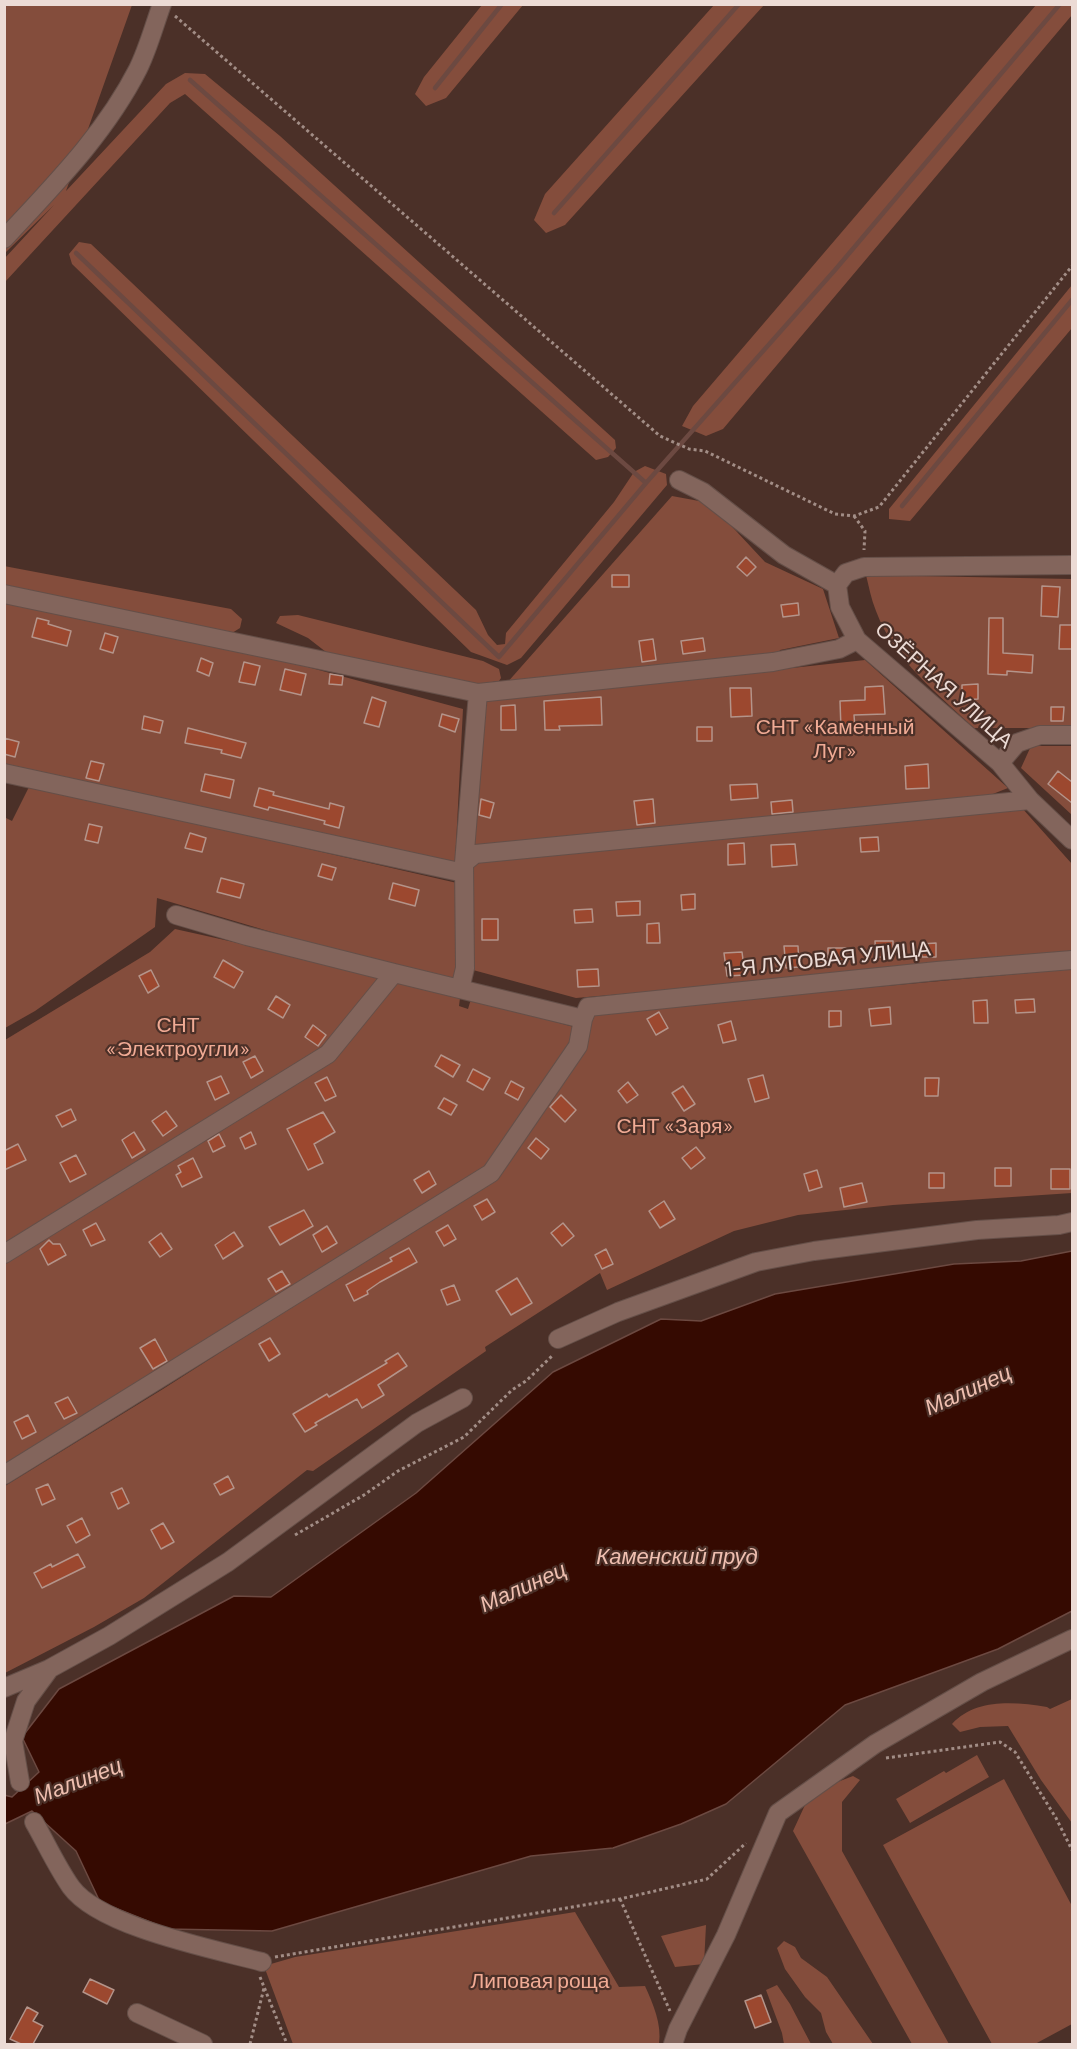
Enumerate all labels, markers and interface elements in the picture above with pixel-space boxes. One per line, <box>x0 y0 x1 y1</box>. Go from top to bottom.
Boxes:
street label: ОЗЁРНАЯ УЛИЦА <box>870 617 1018 753</box>
park label: СНТ «Каменный Луг» <box>756 714 914 764</box>
street label: 1-Я ЛУГОВАЯ УЛИЦА <box>724 936 932 982</box>
park label: СНТ «Электроугли» <box>106 1012 250 1062</box>
park label: СНТ «Заря» <box>616 1113 734 1139</box>
water label: Малинец <box>921 1359 1015 1421</box>
water label: Каменский пруд <box>596 1544 758 1570</box>
water label: Малинец <box>476 1556 570 1618</box>
water label: Малинец <box>30 1752 126 1810</box>
park label: Липовая роща <box>470 1968 610 1994</box>

